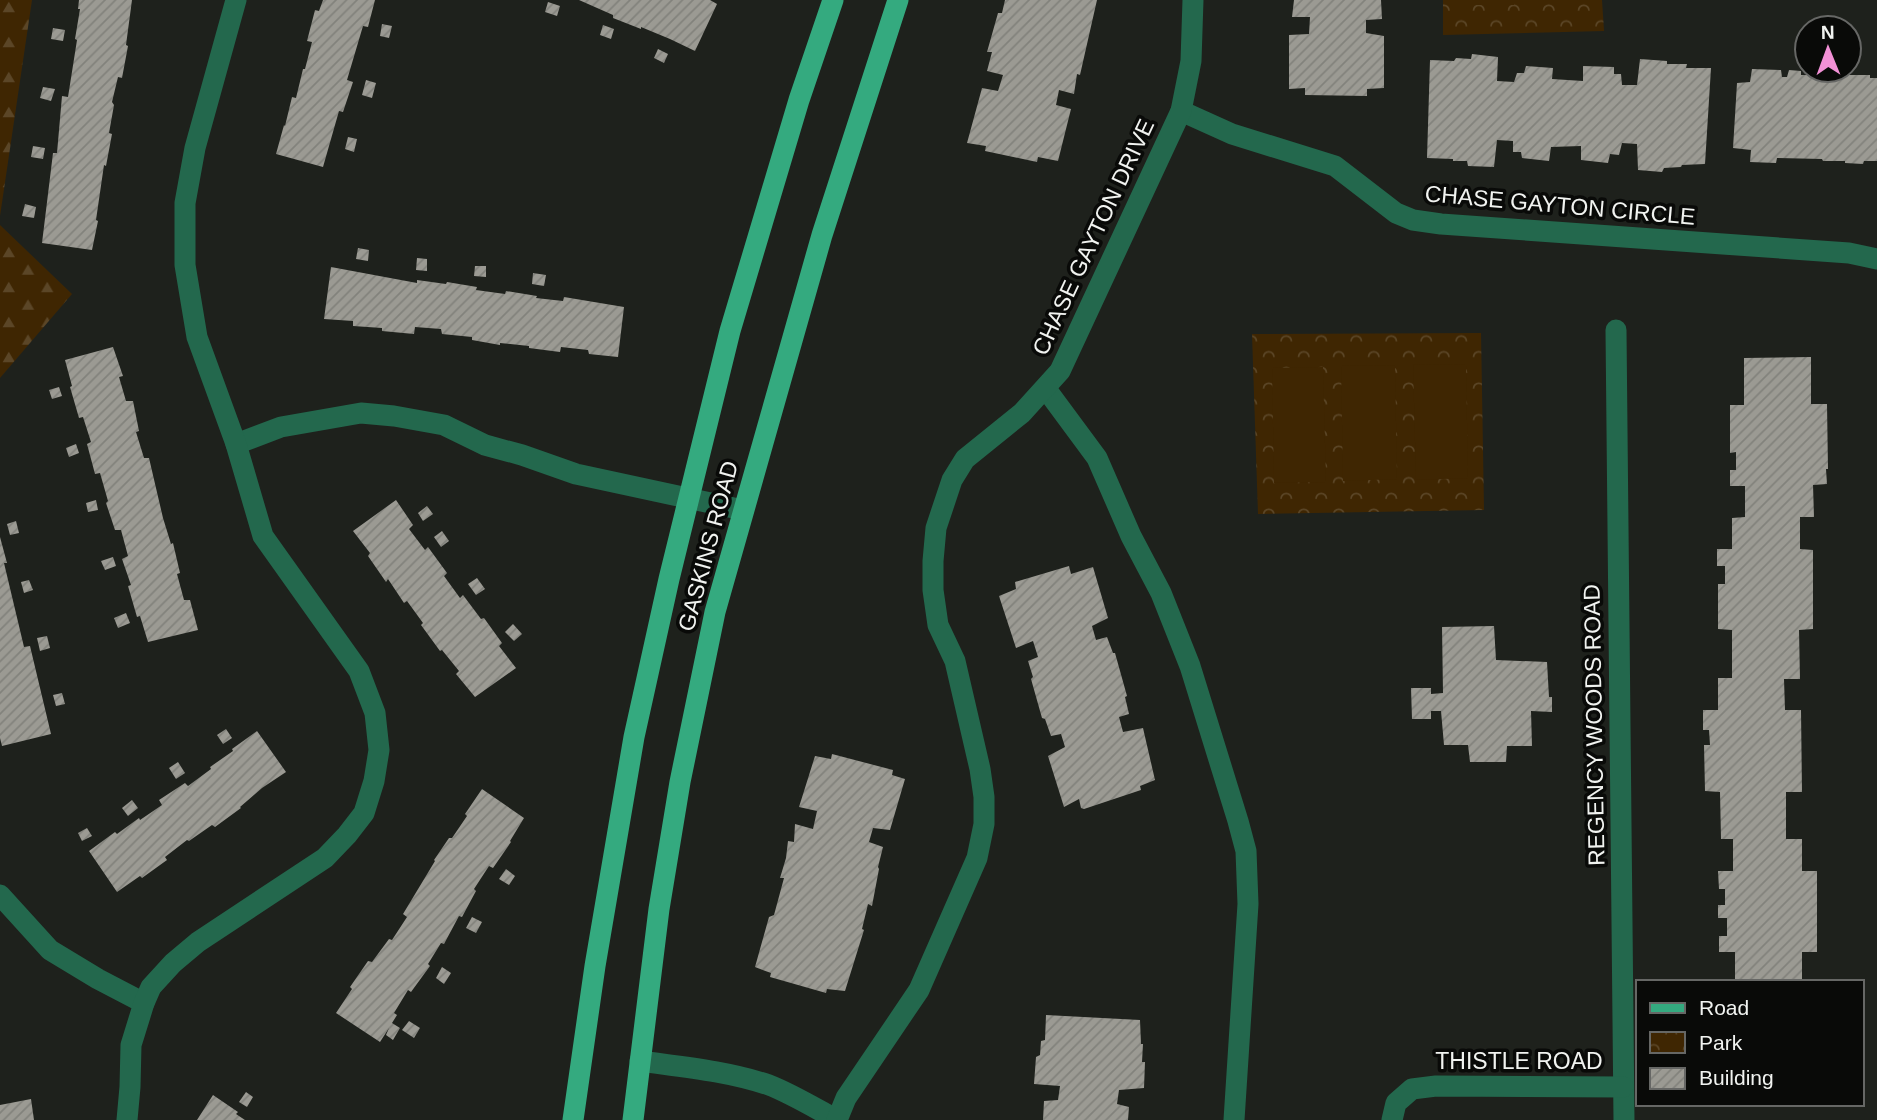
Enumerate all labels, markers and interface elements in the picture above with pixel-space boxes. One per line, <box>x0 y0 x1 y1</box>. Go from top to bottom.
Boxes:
north arrow <box>1793 14 1863 84</box>
text: N <box>1821 22 1835 43</box>
street label: CHASE GAYTON DRIVE <box>1027 115 1159 359</box>
street label: CHASE GAYTON CIRCLE <box>1424 180 1696 230</box>
street label: GASKINS ROAD <box>673 458 743 634</box>
street label: REGENCY WOODS ROAD <box>1579 584 1609 866</box>
legend <box>1636 980 1863 1106</box>
text: Road <box>1699 996 1749 1019</box>
text: Park <box>1699 1031 1743 1054</box>
street label: THISTLE ROAD <box>1435 1048 1603 1074</box>
text: Building <box>1699 1066 1774 1089</box>

